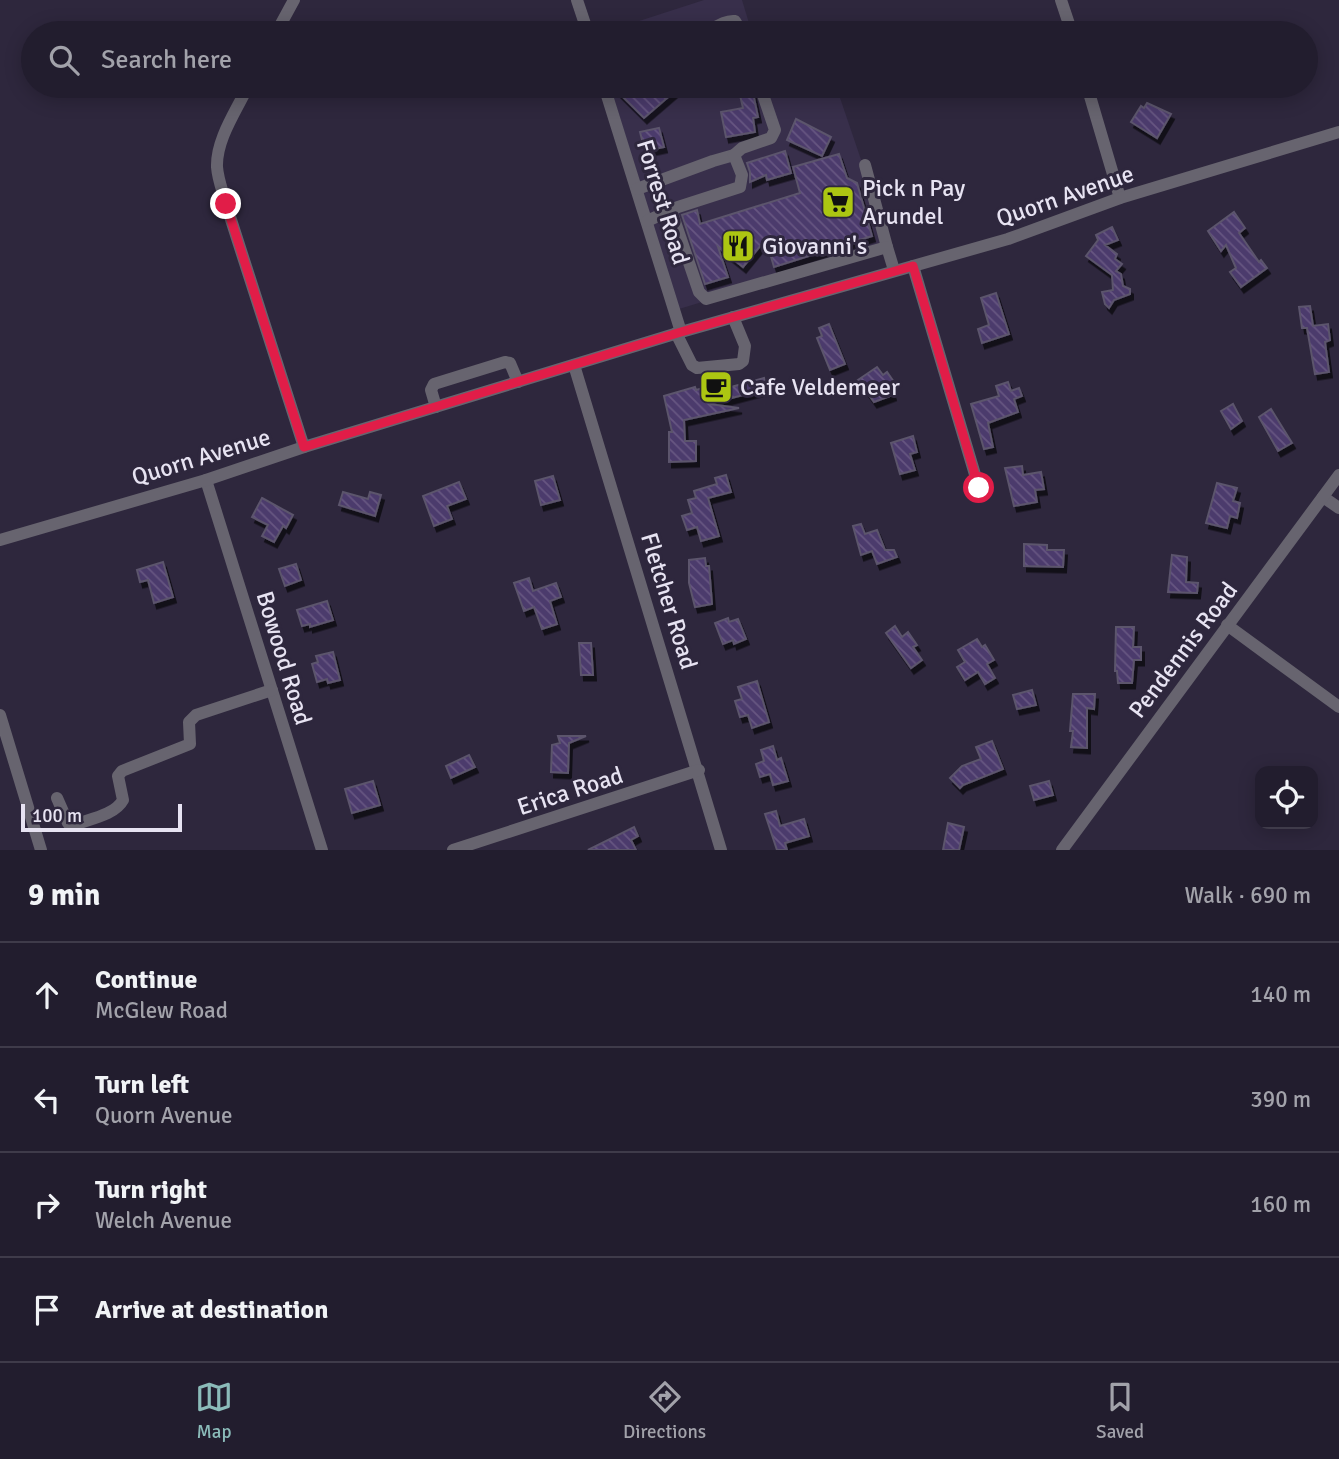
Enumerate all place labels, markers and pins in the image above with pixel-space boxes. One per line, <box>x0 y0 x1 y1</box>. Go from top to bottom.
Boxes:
place label: Pick n Pay Arundel <box>862 173 965 231</box>
supermarket icon: Pick n Pay Arundel <box>819 183 857 221</box>
restaurant icon: Giovanni's <box>719 227 757 265</box>
place label: Giovanni's <box>762 231 867 261</box>
cafe icon: Cafe Veldemeer <box>697 368 735 406</box>
place label: Cafe Veldemeer <box>740 372 900 402</box>

